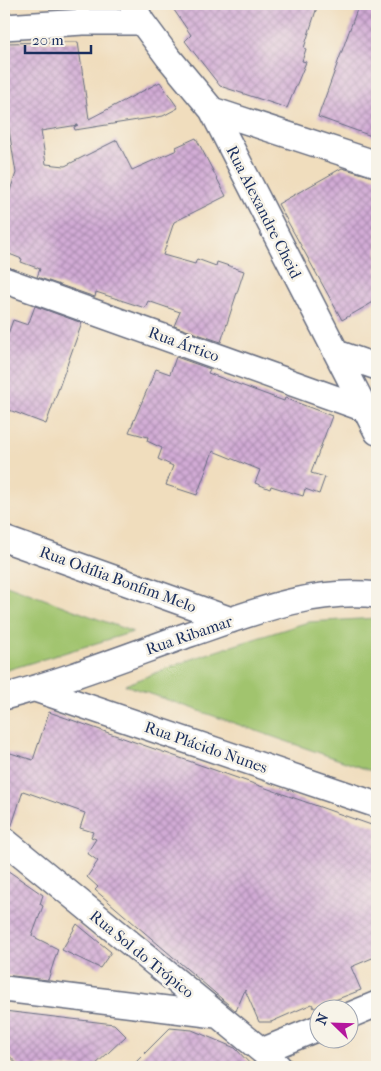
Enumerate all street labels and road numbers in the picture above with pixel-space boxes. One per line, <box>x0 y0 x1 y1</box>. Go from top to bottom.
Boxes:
street label: Rua Alexandre Cheid <box>222 142 306 282</box>
street label: Rua Ártico <box>146 321 222 366</box>
street label: Rua Odília Bonfim Melo <box>37 542 199 616</box>
street label: Rua Ribamar <box>143 611 235 659</box>
street label: Rua Plácido Nunes <box>142 717 270 777</box>
street label: Rua Sol do Trópico <box>86 906 198 1002</box>

